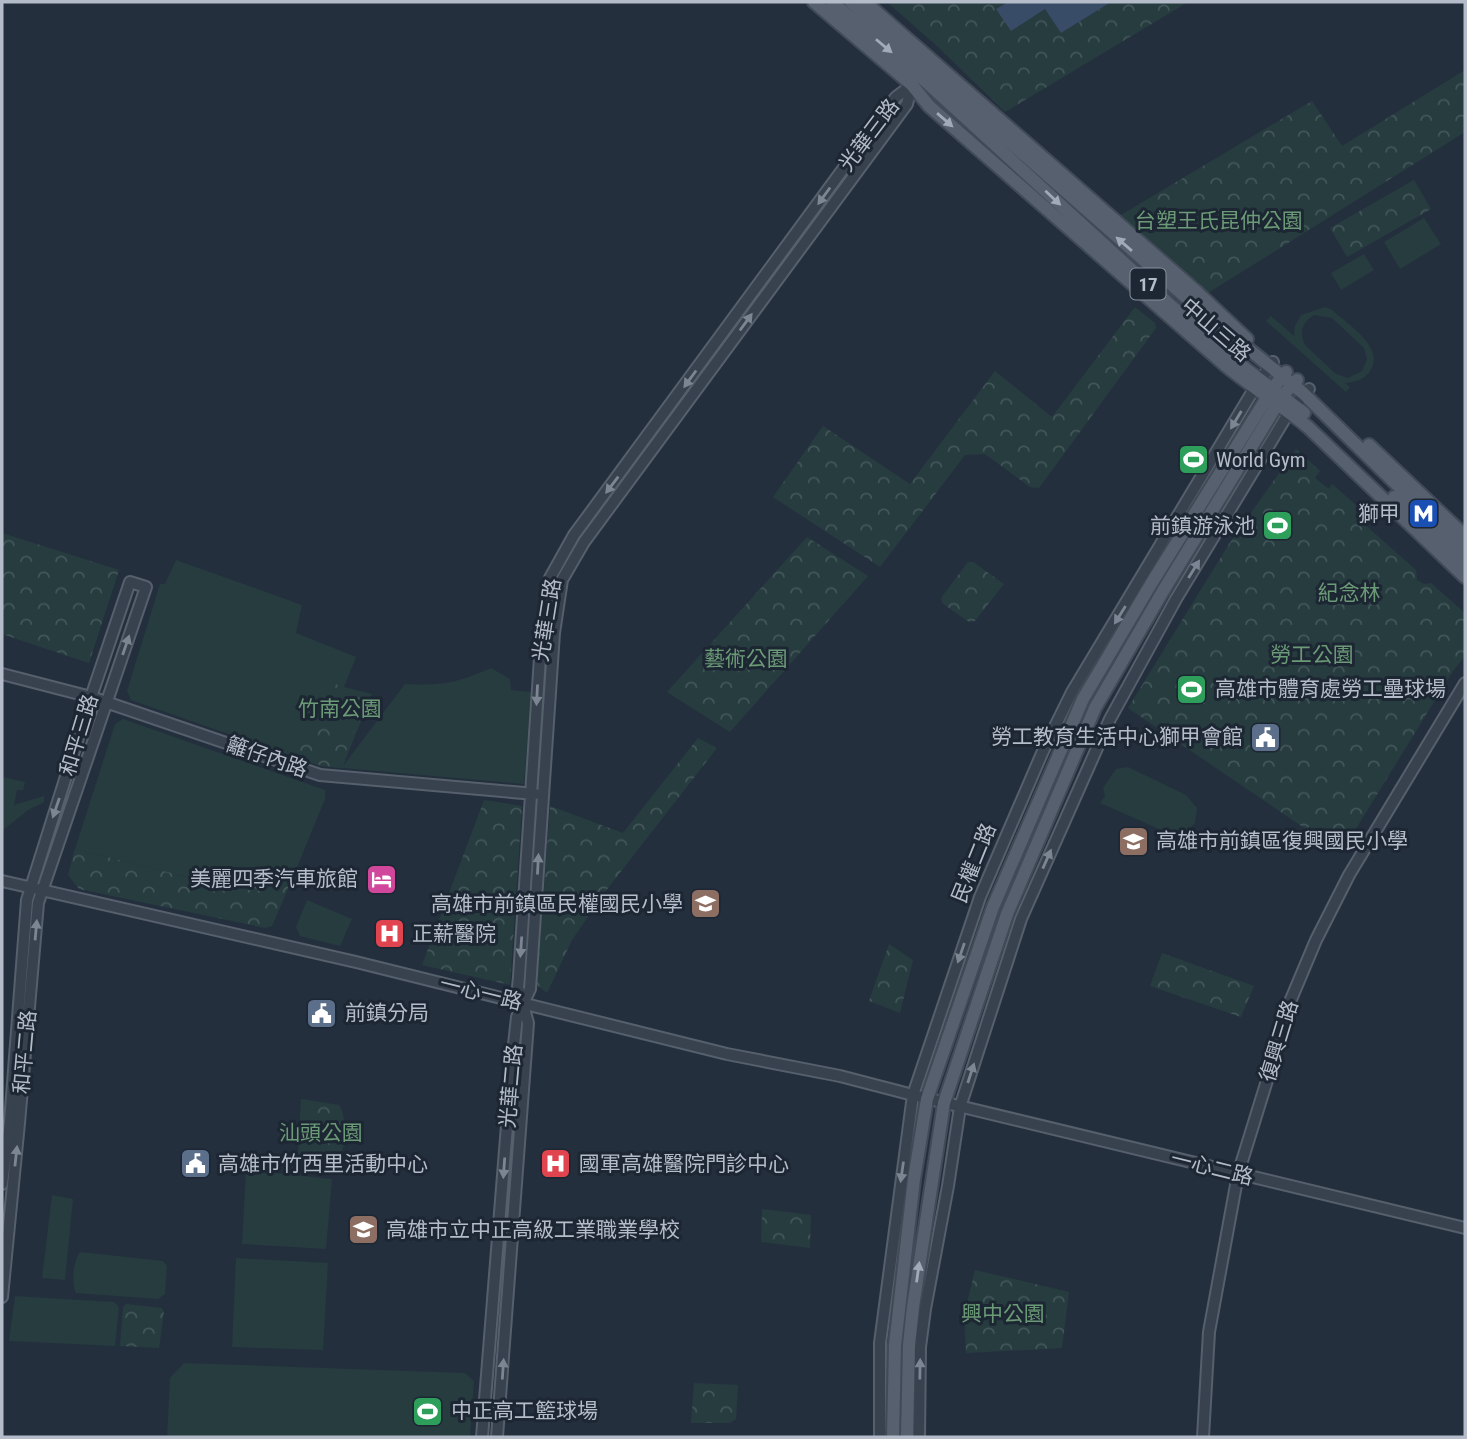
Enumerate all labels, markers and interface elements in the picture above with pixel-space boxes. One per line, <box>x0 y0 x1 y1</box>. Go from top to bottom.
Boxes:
one-way arrow <box>875 38 893 54</box>
street label: 光華三路 <box>834 94 904 176</box>
one-way arrow <box>936 112 954 128</box>
one-way arrow <box>817 186 831 205</box>
one-way arrow <box>1044 190 1062 206</box>
park label: 台塑王氏昆仲公園 <box>1135 209 1303 233</box>
one-way arrow <box>1115 237 1132 252</box>
road number: 17 <box>1130 268 1166 300</box>
street label: 中山三路 <box>1176 293 1256 367</box>
one-way arrow <box>739 313 753 331</box>
one-way arrow <box>683 370 697 389</box>
one-way arrow <box>1230 410 1243 429</box>
sports icon: World Gym <box>1176 443 1210 477</box>
place label: World Gym <box>1216 448 1306 472</box>
one-way arrow <box>605 476 619 494</box>
metro station icon: 獅甲 <box>1406 497 1440 531</box>
place label: 獅甲 <box>1358 502 1400 526</box>
sports icon: 前鎮游泳池 <box>1261 509 1295 543</box>
place label: 前鎮游泳池 <box>1150 514 1255 538</box>
one-way arrow <box>1188 560 1201 579</box>
street label: 光華三路 <box>529 577 565 663</box>
park label: 紀念林 <box>1318 581 1381 605</box>
one-way arrow <box>1113 605 1126 624</box>
one-way arrow <box>121 634 132 655</box>
park label: 勞工公園 <box>1270 643 1354 667</box>
park label: 藝術公園 <box>704 647 788 671</box>
sports icon: 高雄市體育處勞工壘球場 <box>1175 672 1209 706</box>
place label: 高雄市體育處勞工壘球場 <box>1215 677 1446 701</box>
one-way arrow <box>532 684 543 706</box>
street label: 和平三路 <box>55 691 103 779</box>
park label: 竹南公園 <box>298 697 382 721</box>
public building icon: 勞工教育生活中心獅甲會館 <box>1249 720 1283 754</box>
place label: 勞工教育生活中心獅甲會館 <box>991 725 1243 749</box>
street label: 籬仔內路 <box>223 732 311 782</box>
one-way arrow <box>50 798 61 819</box>
street label: 民權二路 <box>947 820 1001 906</box>
school or university icon: 高雄市前鎮區復興國民小學 <box>1116 824 1150 858</box>
place label: 高雄市前鎮區復興國民小學 <box>1156 829 1408 853</box>
one-way arrow <box>1041 849 1053 869</box>
one-way arrow <box>533 852 544 874</box>
hotel icon: 美麗四季汽車旅館 <box>364 862 398 896</box>
place label: 美麗四季汽車旅館 <box>190 867 358 891</box>
school or university icon: 高雄市前鎮區民權國民小學 <box>689 887 723 921</box>
place label: 高雄市前鎮區民權國民小學 <box>431 892 683 916</box>
hospital icon: 正薪醫院 <box>372 917 406 951</box>
one-way arrow <box>31 918 42 940</box>
place label: 正薪醫院 <box>412 922 496 946</box>
one-way arrow <box>515 936 526 958</box>
one-way arrow <box>955 942 966 963</box>
street label: 一心一路 <box>437 971 525 1015</box>
public building icon: 前鎮分局 <box>305 996 339 1030</box>
street label: 復興三路 <box>1255 997 1303 1085</box>
place label: 前鎮分局 <box>345 1001 429 1025</box>
street label: 和平二路 <box>9 1009 41 1095</box>
street label: 光華二路 <box>495 1043 527 1129</box>
one-way arrow <box>966 1062 976 1083</box>
park label: 汕頭公園 <box>279 1121 363 1145</box>
one-way arrow <box>11 1145 22 1167</box>
street label: 一心二路 <box>1168 1146 1256 1190</box>
public building icon: 高雄市竹西里活動中心 <box>178 1147 212 1181</box>
hospital icon: 國軍高雄醫院門診中心 <box>539 1147 573 1181</box>
place label: 高雄市竹西里活動中心 <box>218 1152 428 1176</box>
place label: 國軍高雄醫院門診中心 <box>579 1152 789 1176</box>
one-way arrow <box>498 1157 509 1179</box>
one-way arrow <box>896 1161 907 1183</box>
school or university icon: 高雄市立中正高級工業職業學校 <box>346 1213 380 1247</box>
place label: 高雄市立中正高級工業職業學校 <box>386 1218 680 1242</box>
one-way arrow <box>913 1260 924 1282</box>
park label: 興中公園 <box>961 1302 1045 1326</box>
one-way arrow <box>498 1358 509 1380</box>
one-way arrow <box>914 1358 926 1380</box>
sports icon: 中正高工籃球場 <box>411 1394 445 1428</box>
place label: 中正高工籃球場 <box>451 1399 598 1423</box>

